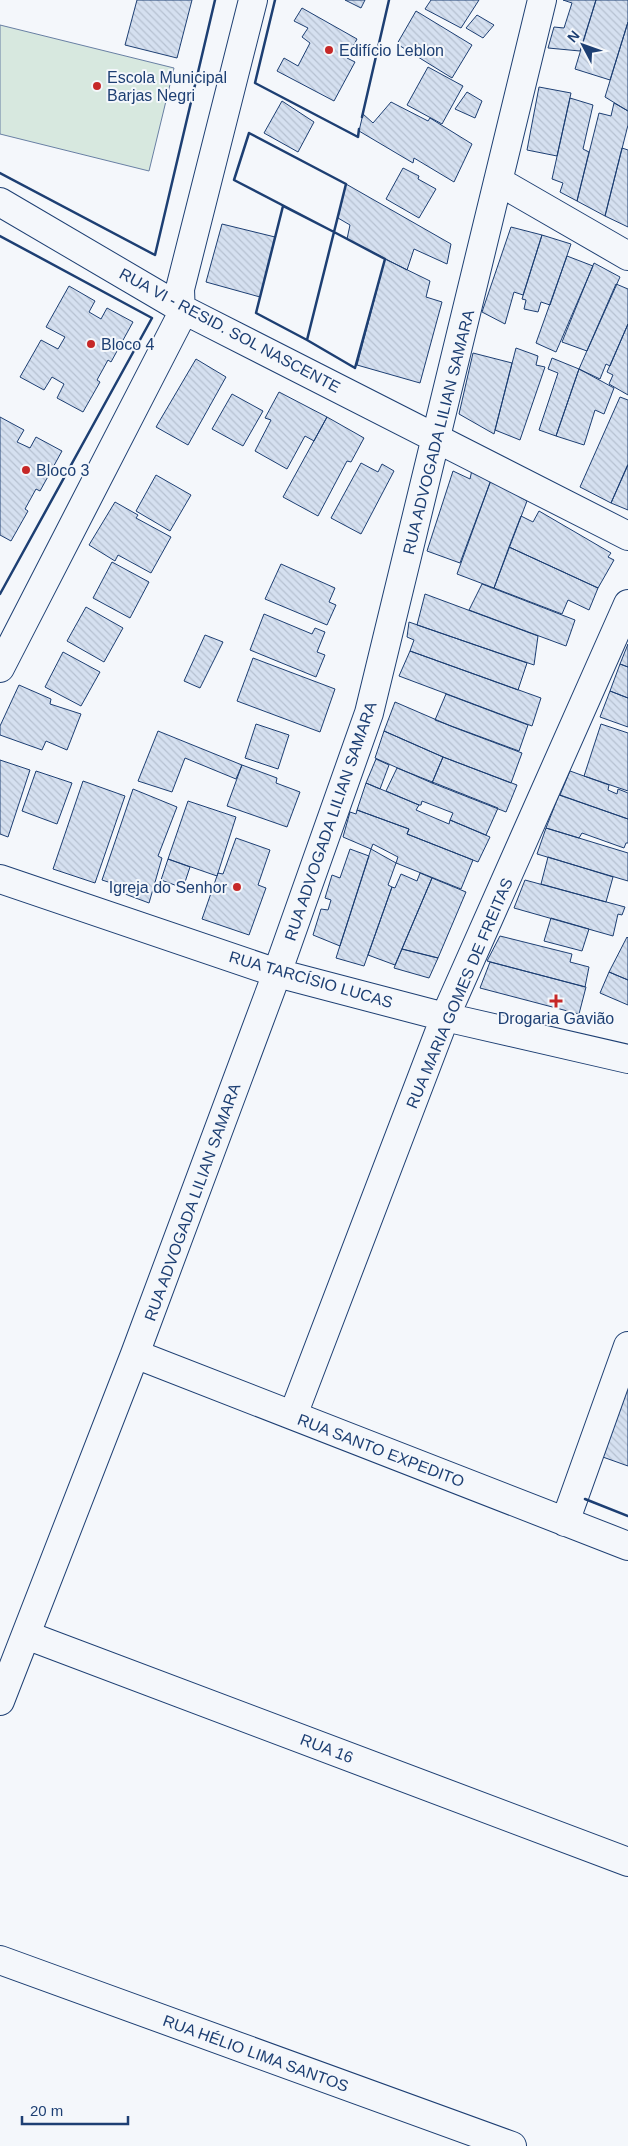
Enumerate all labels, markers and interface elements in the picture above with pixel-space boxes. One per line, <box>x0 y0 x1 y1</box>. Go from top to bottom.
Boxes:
north arrow <box>558 20 608 70</box>
text: N <box>564 27 583 46</box>
place label: Edifício Leblon <box>339 42 444 59</box>
marker: Edifício Leblon <box>323 44 335 56</box>
place label: Escola Municipal Barjas Negri <box>107 69 227 104</box>
marker: Escola Municipal Barjas Negri <box>91 80 103 92</box>
street label: RUA VI - RESID. SOL NASCENTE <box>117 265 343 396</box>
street label: RUA ADVOGADA LILIAN SAMARA <box>400 308 477 556</box>
place label: Bloco 4 <box>101 336 154 353</box>
marker: Bloco 4 <box>85 338 97 350</box>
place label: Bloco 3 <box>36 462 89 479</box>
marker: Bloco 3 <box>20 464 32 476</box>
street label: RUA ADVOGADA LILIAN SAMARA <box>281 699 380 943</box>
street label: RUA MARIA GOMES DE FREITAS <box>403 875 516 1111</box>
place label: Igreja do Senhor <box>109 879 228 896</box>
marker: Igreja do Senhor <box>231 881 243 893</box>
street label: RUA TARCÍSIO LUCAS <box>227 947 395 1011</box>
marker: Drogaria Gavião <box>550 995 562 1007</box>
place label: Drogaria Gavião <box>498 1010 614 1027</box>
street label: RUA ADVOGADA LILIAN SAMARA <box>141 1081 244 1323</box>
street label: RUA SANTO EXPEDITO <box>295 1411 467 1490</box>
street label: RUA 16 <box>298 1731 356 1766</box>
street label: RUA HÉLIO LIMA SANTOS <box>161 2011 351 2095</box>
scale bar <box>22 2094 129 2126</box>
text: 20 m <box>30 2102 63 2119</box>

